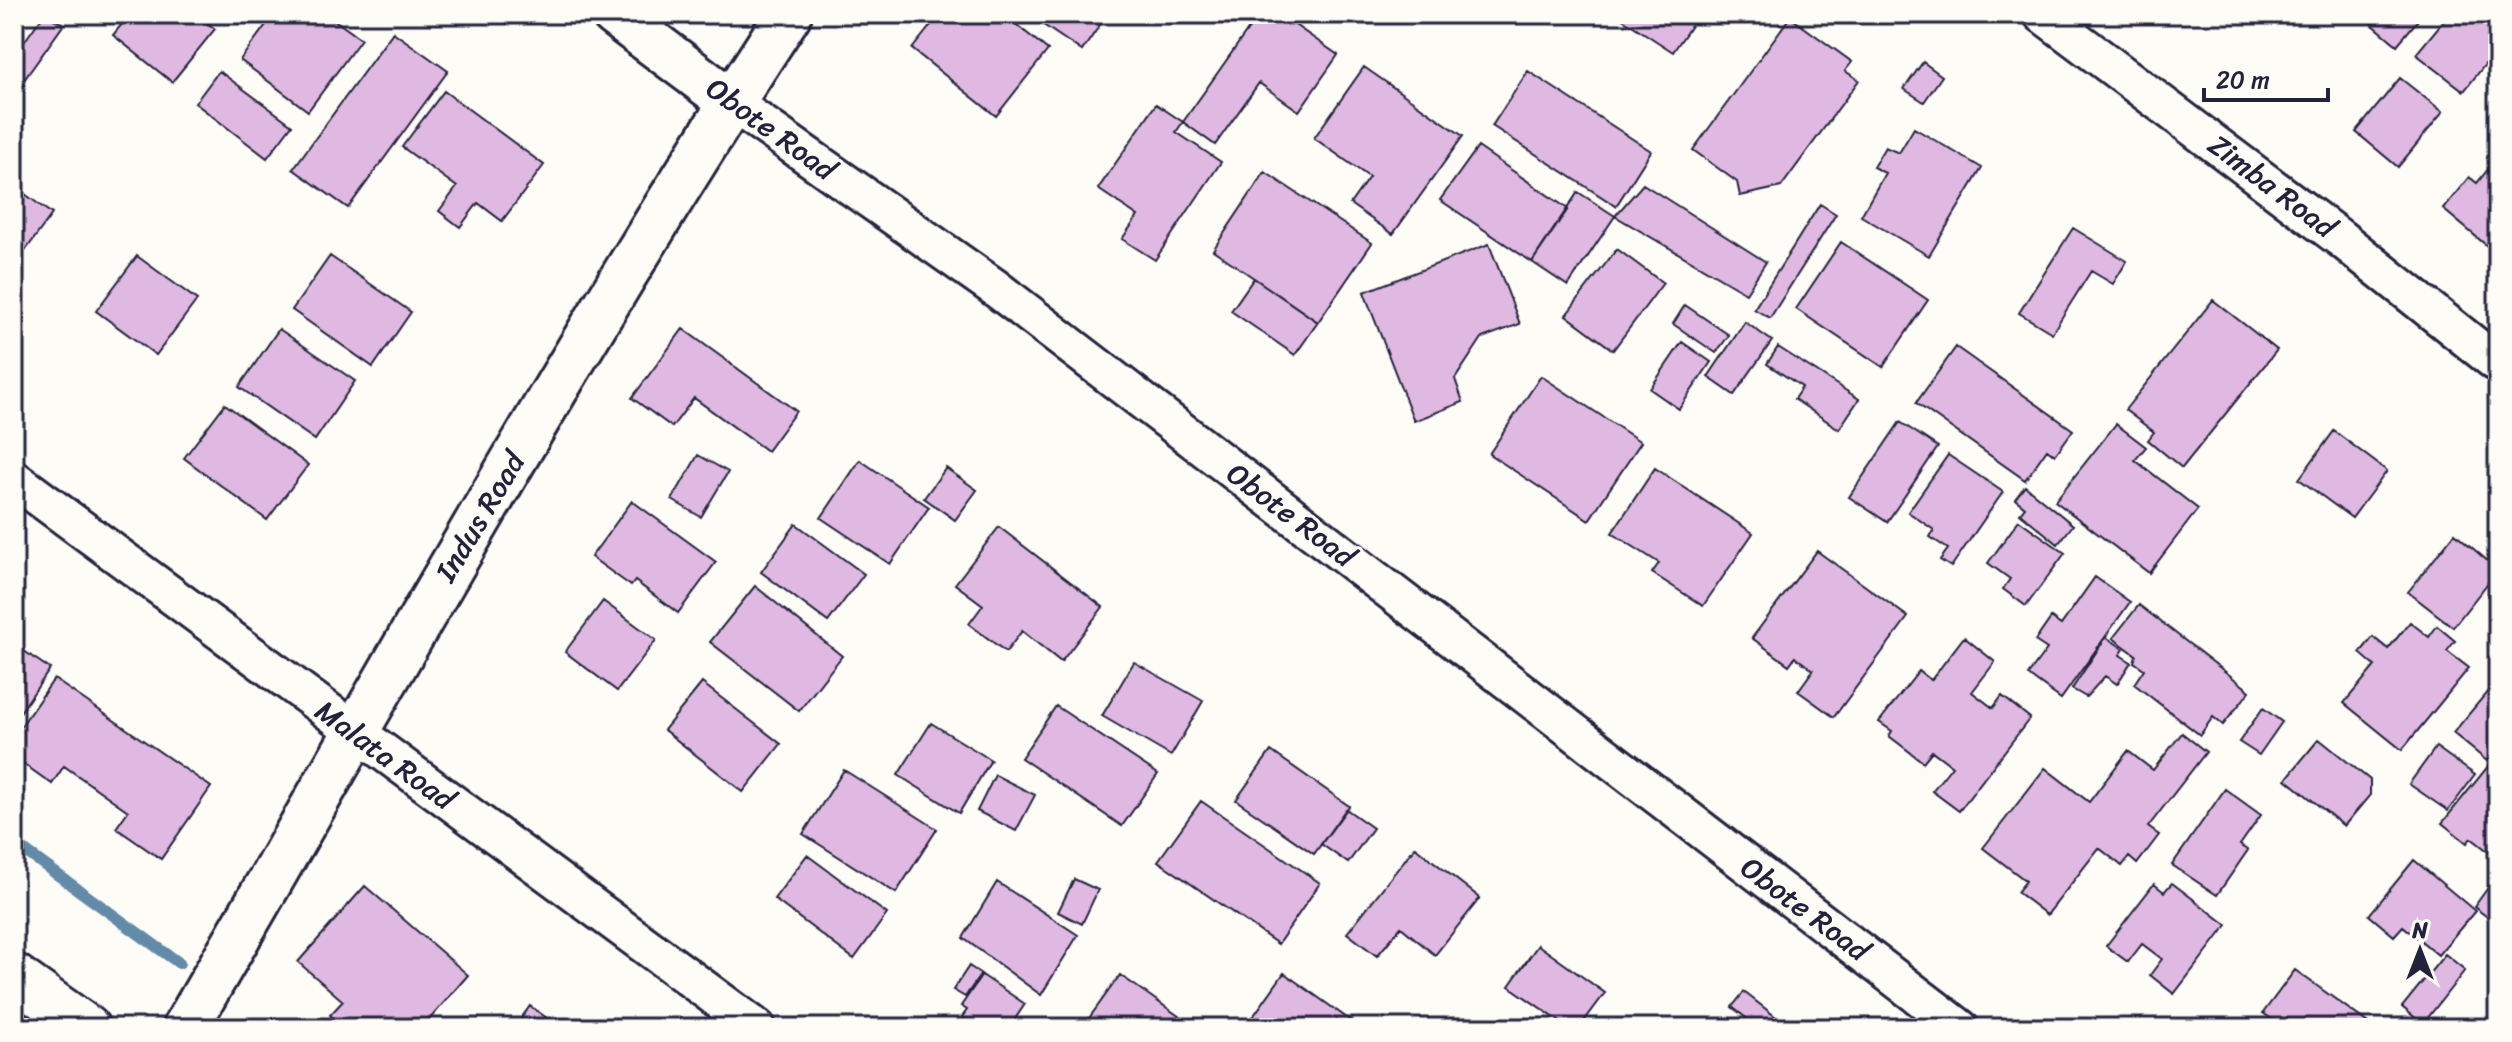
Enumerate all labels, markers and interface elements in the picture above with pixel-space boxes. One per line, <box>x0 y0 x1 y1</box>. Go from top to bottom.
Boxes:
scale bar <box>2204 52 2328 102</box>
text: 20 m <box>2216 59 2270 101</box>
street label: Obote Road <box>694 63 850 197</box>
street label: Zimba Road <box>2196 119 2350 254</box>
street label: Indus Road <box>419 439 541 594</box>
street label: Obote Road <box>1214 448 1369 583</box>
street label: Malata Road <box>303 685 469 826</box>
street label: Obote Road <box>1728 842 1883 977</box>
north arrow <box>2380 910 2460 990</box>
text: N <box>2411 911 2428 950</box>

